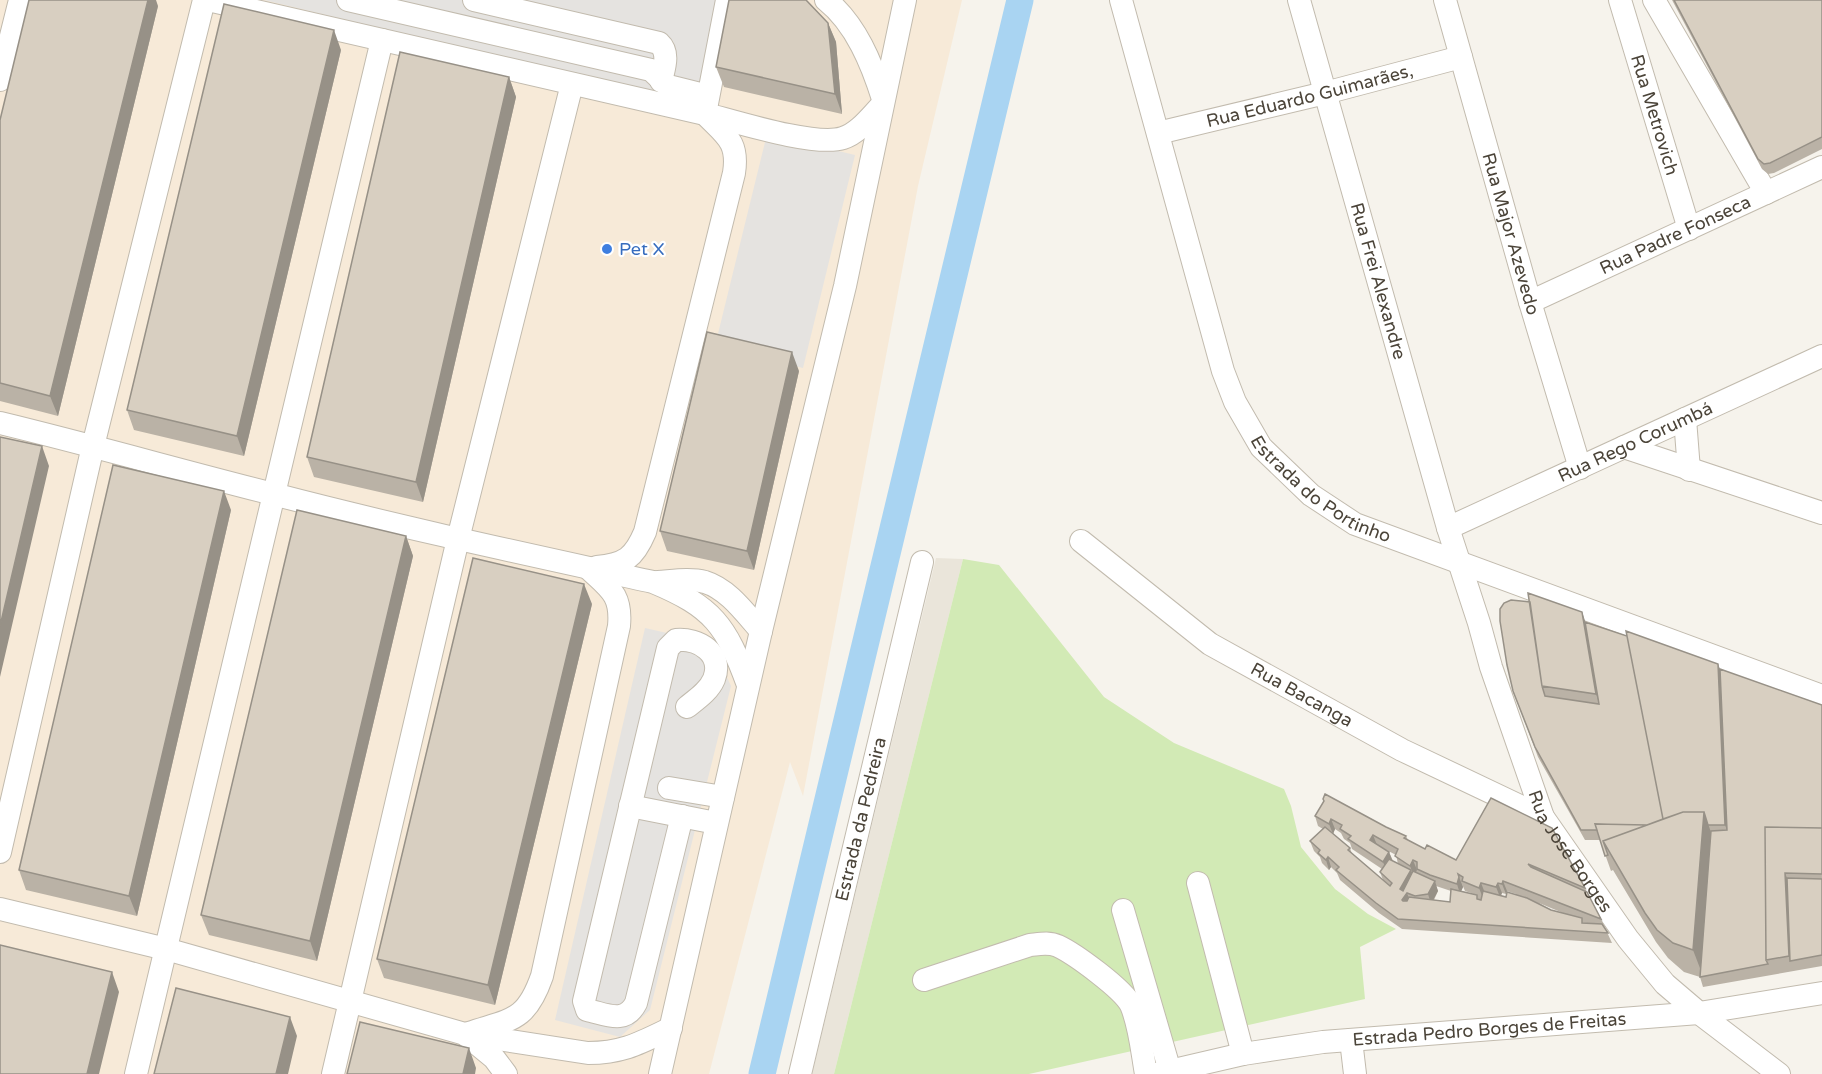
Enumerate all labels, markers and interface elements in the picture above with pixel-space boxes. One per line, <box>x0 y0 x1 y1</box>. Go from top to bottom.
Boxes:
street label: Rua Metrovich <box>1626 52 1683 178</box>
street label: Rua Eduardo Guimarães, <box>1204 59 1415 132</box>
street label: Rua Major Azevedo <box>1478 150 1544 318</box>
street label: Rua Padre Fonseca <box>1596 190 1754 279</box>
street label: Rua Frei Alexandre <box>1346 200 1411 362</box>
place label: Pet X <box>619 238 665 260</box>
marker: Pet X <box>600 242 614 256</box>
street label: Rua Rego Corumbá <box>1554 397 1716 487</box>
street label: Estrada do Portinho <box>1246 432 1394 547</box>
street label: Rua Bacanga <box>1247 658 1357 732</box>
street label: Estrada da Pedreira <box>831 735 891 903</box>
street label: Rua José Borges <box>1524 787 1617 917</box>
street label: Estrada Pedro Borges de Freitas <box>1352 1008 1627 1051</box>

